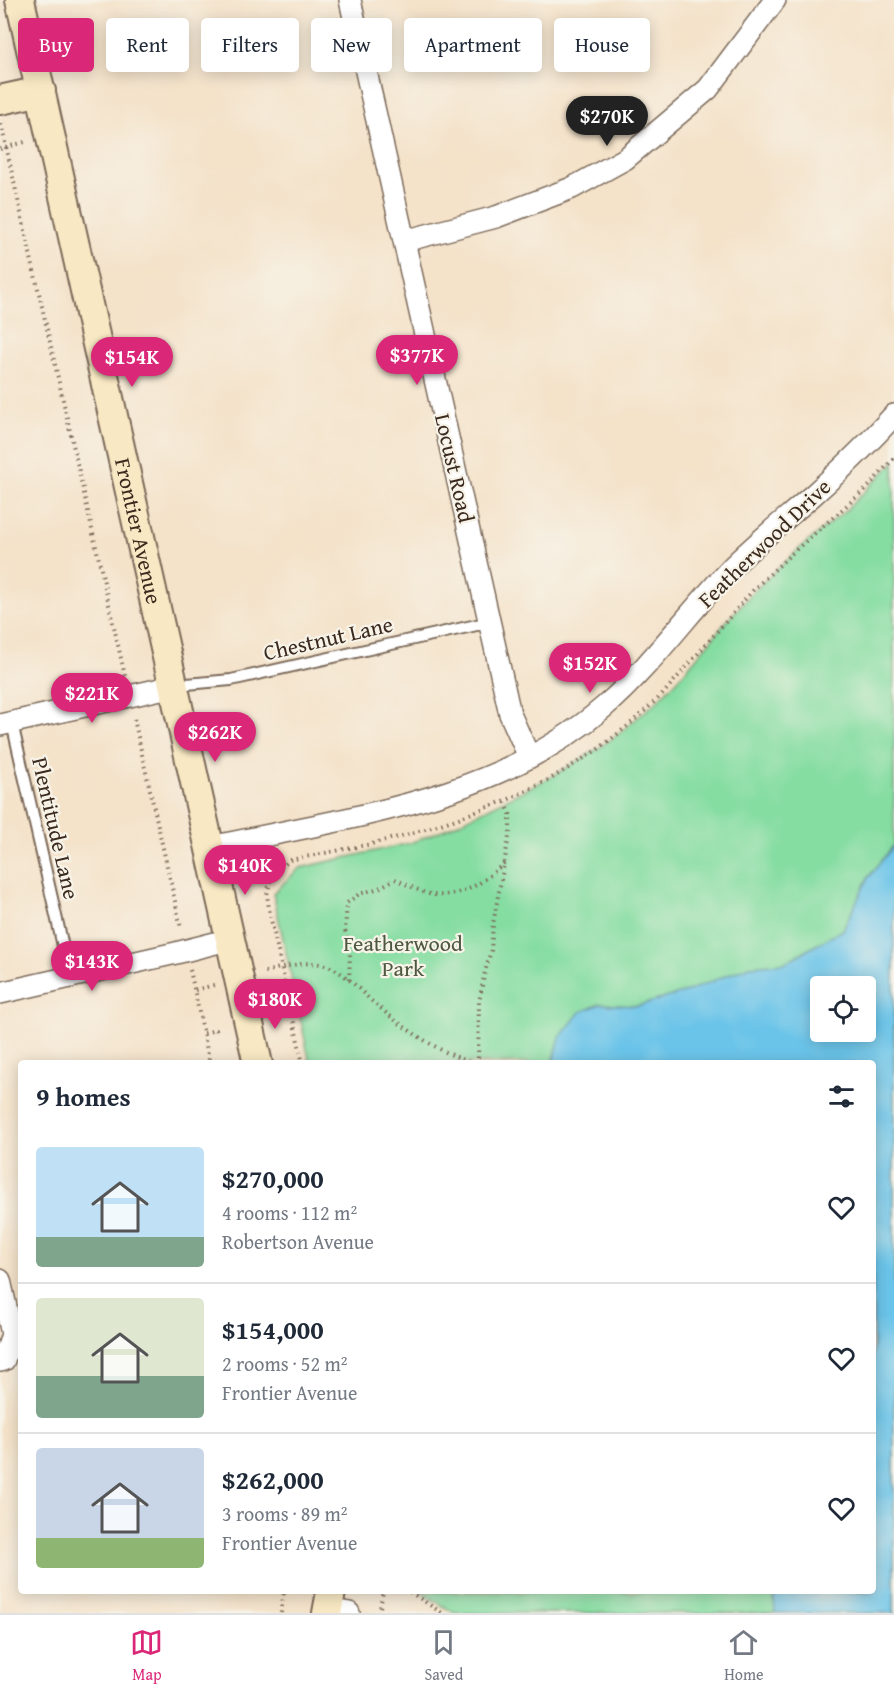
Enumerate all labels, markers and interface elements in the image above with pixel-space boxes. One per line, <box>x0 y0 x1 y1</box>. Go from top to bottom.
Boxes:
chip: Buy <box>18 18 94 72</box>
chip: Rent <box>106 18 189 72</box>
chip: Filters <box>201 18 299 72</box>
chip: New <box>311 18 392 72</box>
chip: Apartment <box>404 18 542 72</box>
chip: House <box>554 18 650 72</box>
pin: $270K <box>565 96 649 147</box>
text: $270K <box>580 101 634 130</box>
pin: $377K <box>375 335 459 386</box>
pin: $154K <box>90 337 174 388</box>
text: $377K <box>390 340 444 369</box>
text: $154K <box>105 342 159 371</box>
street label: Locust Road <box>427 410 483 526</box>
street label: Frontier Avenue <box>107 455 171 607</box>
street label: Featherwood Drive <box>690 471 838 615</box>
street label: Chestnut Lane <box>260 608 396 668</box>
pin: $152K <box>548 643 632 694</box>
text: $152K <box>563 648 617 677</box>
pin: $221K <box>50 673 134 724</box>
text: $221K <box>65 678 119 707</box>
pin: $262K <box>173 712 257 763</box>
text: $262K <box>188 717 242 746</box>
street label: Plentitude Lane <box>24 754 88 902</box>
pin: $140K <box>203 845 287 896</box>
text: $140K <box>218 850 272 879</box>
park label: Featherwood Park <box>343 927 463 984</box>
pin: $143K <box>50 941 134 992</box>
text: $143K <box>65 946 119 975</box>
map controls <box>810 976 876 1042</box>
button: locate <box>810 976 876 1042</box>
pin: $180K <box>233 979 317 1030</box>
text: $180K <box>248 984 302 1013</box>
text: 9 homes <box>36 1077 131 1116</box>
icon: filters <box>825 1080 858 1113</box>
text: $270,000 <box>222 1159 324 1198</box>
icon: home <box>84 1171 156 1243</box>
icon: heart <box>825 1191 858 1224</box>
text: 4 rooms · 112 m² <box>222 1198 357 1227</box>
text: Robertson Avenue <box>222 1227 374 1256</box>
text: $154,000 <box>222 1310 324 1349</box>
icon: home <box>84 1322 156 1394</box>
icon: heart <box>825 1342 858 1375</box>
text: 2 rooms · 52 m² <box>222 1349 348 1378</box>
text: Frontier Avenue <box>222 1378 357 1407</box>
text: $262,000 <box>222 1460 324 1499</box>
icon: home <box>84 1472 156 1544</box>
icon: heart <box>825 1492 858 1525</box>
text: 3 rooms · 89 m² <box>222 1499 348 1528</box>
text: Frontier Avenue <box>222 1528 357 1557</box>
tab: Map <box>130 1626 163 1686</box>
tab: Saved <box>424 1626 463 1686</box>
tab: Home <box>724 1626 764 1686</box>

